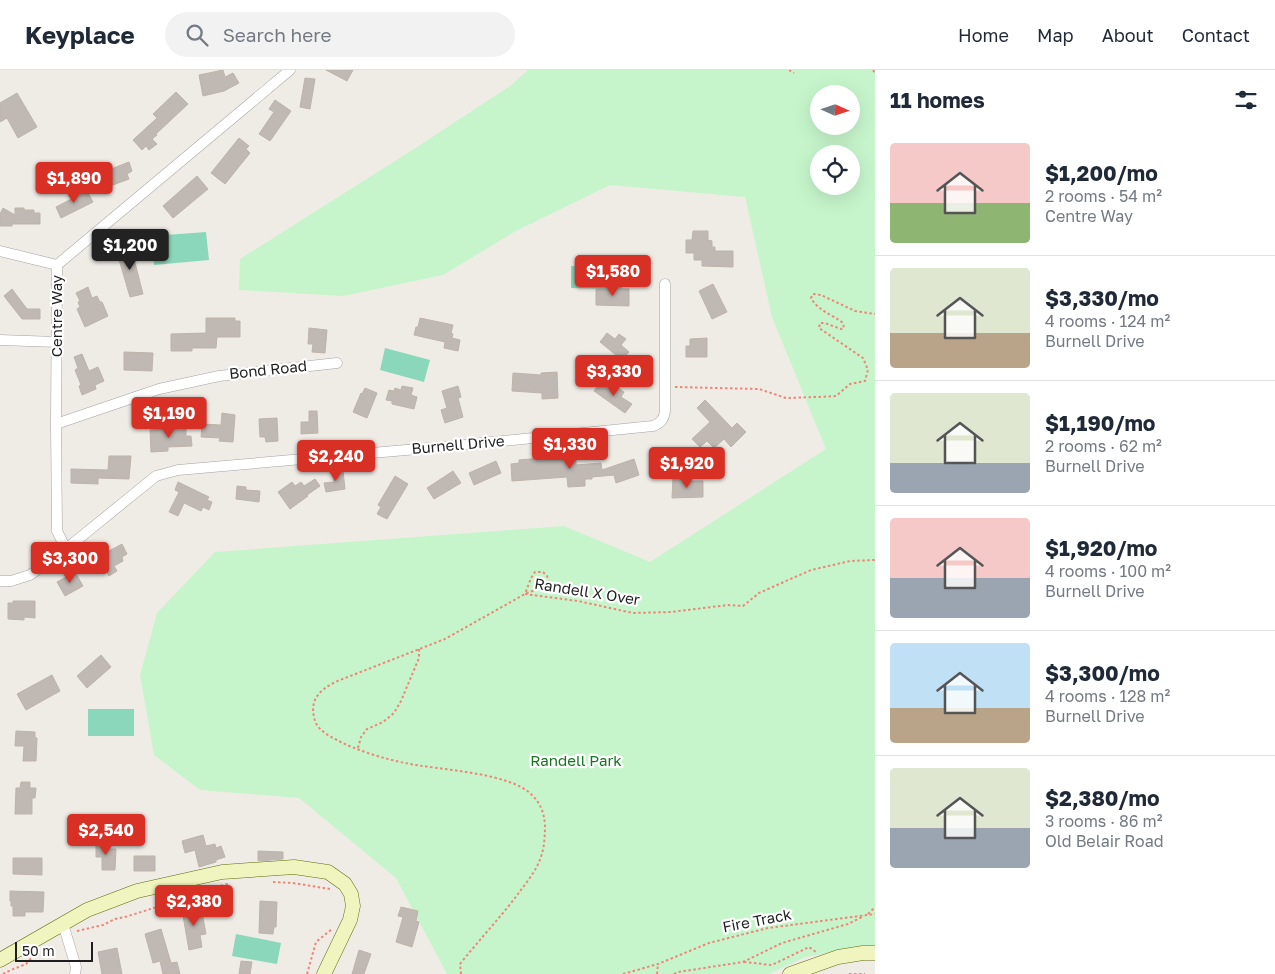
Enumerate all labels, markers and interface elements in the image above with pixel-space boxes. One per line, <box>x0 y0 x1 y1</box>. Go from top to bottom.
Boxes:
search box <box>165 12 515 57</box>
text: Keyplace <box>25 20 135 49</box>
icon: search <box>183 21 211 49</box>
text: Search here <box>223 23 332 46</box>
text: Home <box>958 24 1009 46</box>
text: Map <box>1037 24 1074 46</box>
text: About <box>1102 24 1154 46</box>
text: Contact <box>1182 24 1250 46</box>
north arrow <box>810 85 860 135</box>
map controls <box>810 85 860 195</box>
icon: filters <box>1232 86 1260 114</box>
text: 11 homes <box>890 87 985 113</box>
button: locate <box>810 145 860 195</box>
text: $1,200/mo <box>1045 160 1158 186</box>
pin: $1,890 <box>33 162 115 204</box>
icon: home <box>930 163 990 223</box>
text: $1,890 <box>47 168 101 188</box>
text: 2 rooms · 54 m² <box>1045 186 1162 206</box>
text: Centre Way <box>1045 206 1133 226</box>
pin: $1,200 <box>89 228 171 271</box>
text: $1,200 <box>103 235 157 255</box>
pin: $1,580 <box>572 254 654 297</box>
text: $1,580 <box>586 261 640 281</box>
street label: Centre Way <box>47 274 65 357</box>
text: $3,330/mo <box>1045 285 1159 311</box>
icon: home <box>930 288 990 348</box>
text: 4 rooms · 124 m² <box>1045 311 1170 331</box>
text: Burnell Drive <box>1045 331 1145 351</box>
pin: $3,330 <box>573 354 655 397</box>
street label: Bond Road <box>228 356 308 382</box>
text: $3,330 <box>586 361 642 381</box>
pin: $1,190 <box>128 396 210 439</box>
text: $1,190 <box>143 403 195 423</box>
text: $1,190/mo <box>1045 410 1155 436</box>
icon: home <box>930 413 990 473</box>
pin: $1,330 <box>529 428 611 470</box>
street label: Burnell Drive <box>411 431 506 457</box>
text: $1,330 <box>543 434 597 454</box>
text: 2 rooms · 62 m² <box>1045 436 1162 456</box>
pin: $2,240 <box>295 440 377 482</box>
text: $2,240 <box>308 446 364 466</box>
pin: $1,920 <box>646 446 728 489</box>
text: $1,920 <box>660 453 714 473</box>
text: Burnell Drive <box>1045 456 1145 476</box>
text: $1,920/mo <box>1045 535 1157 561</box>
icon: home <box>930 538 990 598</box>
pin: $3,300 <box>29 542 111 584</box>
text: $3,300 <box>42 548 98 568</box>
text: 4 rooms · 100 m² <box>1045 561 1171 581</box>
street label: Randell X Over <box>533 574 641 608</box>
text: Burnell Drive <box>1045 581 1145 601</box>
text: $3,300/mo <box>1045 660 1160 686</box>
icon: home <box>930 663 990 723</box>
text: 4 rooms · 128 m² <box>1045 686 1170 706</box>
text: Burnell Drive <box>1045 706 1145 726</box>
park label: Randell Park <box>530 751 622 769</box>
text: $2,380/mo <box>1045 785 1160 811</box>
icon: home <box>930 788 990 848</box>
text: 3 rooms · 86 m² <box>1045 811 1162 831</box>
pin: $2,540 <box>65 814 147 856</box>
text: $2,540 <box>78 820 134 840</box>
text: Old Belair Road <box>1045 831 1164 851</box>
pin: $2,380 <box>153 884 235 927</box>
text: $2,380 <box>166 891 222 911</box>
street label: Fire Track <box>721 904 793 936</box>
scale bar <box>15 939 92 962</box>
text: 50 m <box>22 942 55 959</box>

